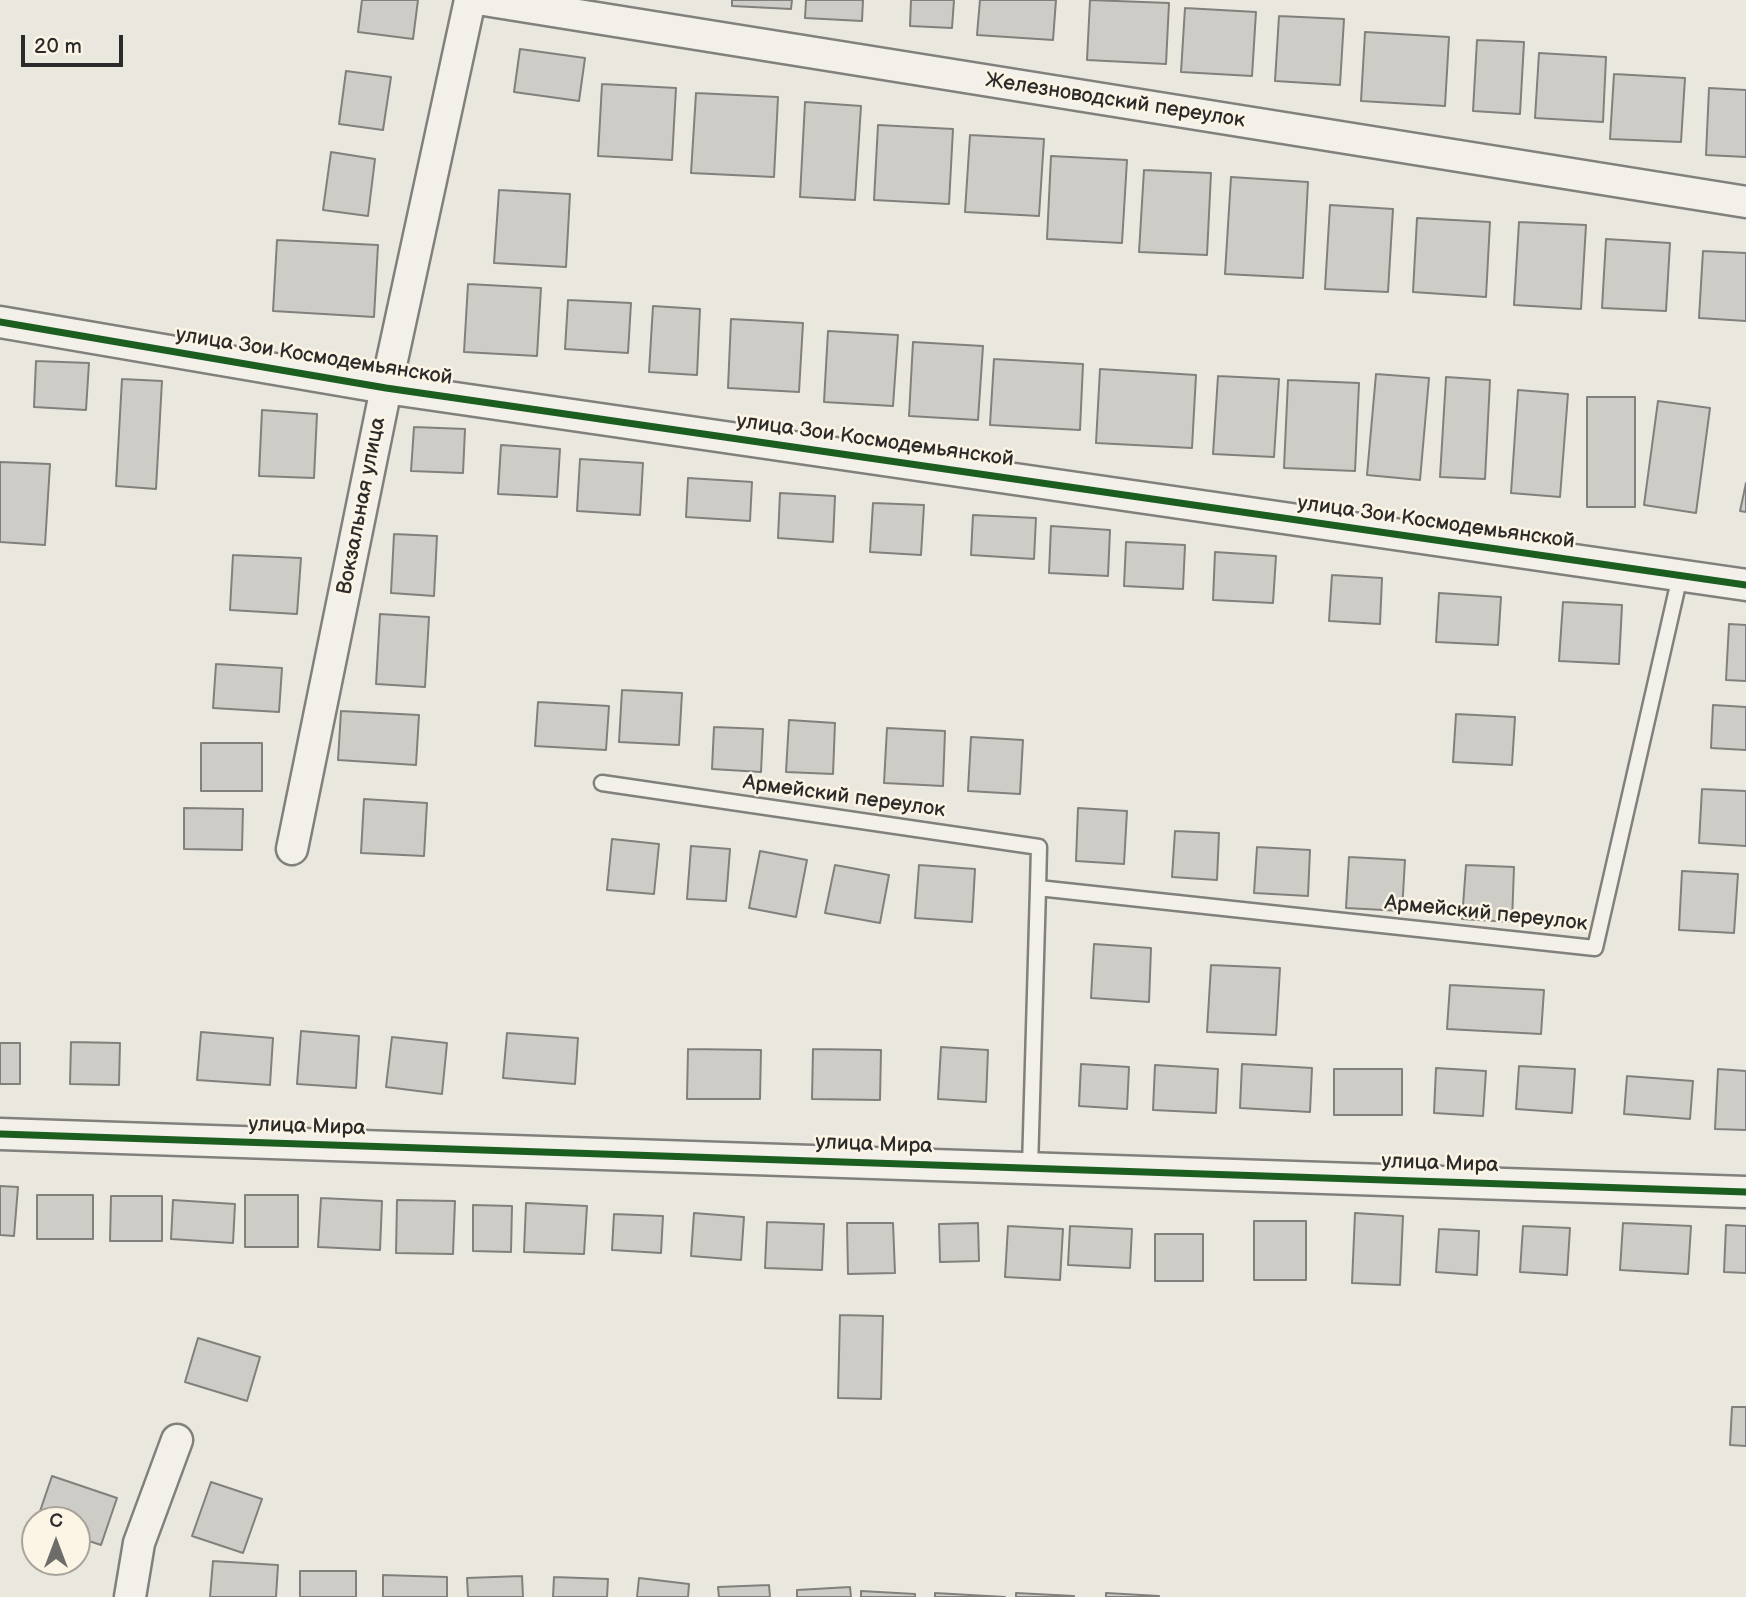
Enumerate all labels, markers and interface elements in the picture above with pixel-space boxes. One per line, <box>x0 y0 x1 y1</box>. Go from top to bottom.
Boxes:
scale bar <box>24 21 126 65</box>
text: 20 m <box>34 34 82 59</box>
street label: Железноводский переулок <box>983 68 1247 134</box>
street label: улица Зои Космодемьянской <box>174 323 454 391</box>
street label: улица Зои Космодемьянской <box>735 409 1015 473</box>
street label: Вокзальная улица <box>332 415 392 597</box>
street label: улица Зои Космодемьянской <box>1296 491 1576 555</box>
street label: Армейский переулок <box>741 770 947 824</box>
street label: Армейский переулок <box>1383 891 1589 937</box>
street label: улица Мира <box>248 1112 366 1142</box>
street label: улица Мира <box>815 1130 933 1160</box>
street label: улица Мира <box>1381 1149 1499 1179</box>
north arrow <box>21 1506 91 1576</box>
text: С <box>49 1510 63 1533</box>

